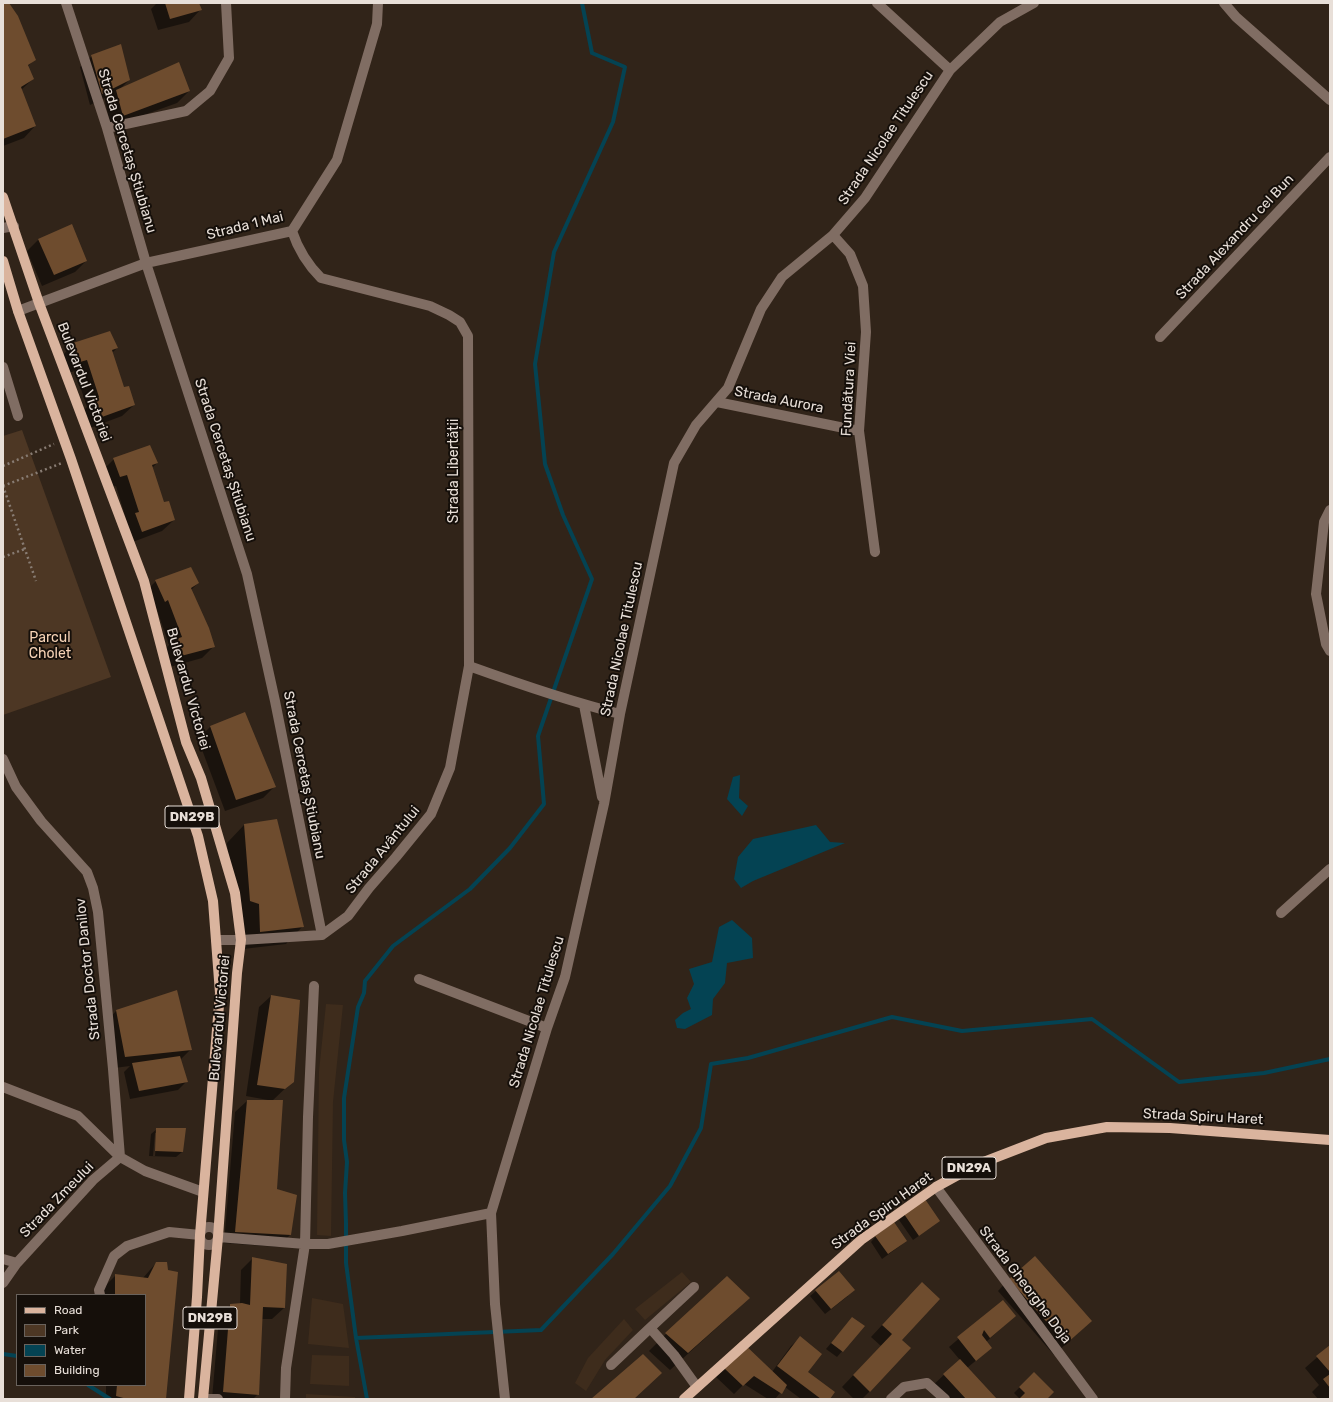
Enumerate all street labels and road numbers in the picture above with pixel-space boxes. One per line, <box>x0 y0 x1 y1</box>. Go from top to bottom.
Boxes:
street label: Strada Cercetaș Știubianu <box>94 67 160 235</box>
street label: Strada Nicolae Titulescu <box>835 68 937 208</box>
street label: Strada Alexandru cel Bun <box>1173 171 1297 303</box>
street label: Strada 1 Mai <box>205 208 285 244</box>
street label: Bulevardul Victoriei <box>54 320 114 444</box>
street label: Fundătura Viei <box>838 341 860 437</box>
street label: Strada Cercetaș Știubianu <box>191 376 259 544</box>
street label: Strada Aurora <box>733 383 825 417</box>
street label: Strada Libertății <box>446 419 462 523</box>
street label: Strada Nicolae Titulescu <box>597 560 647 718</box>
street label: Bulevardul Victoriei <box>163 626 213 752</box>
street label: Strada Cercetaș Știubianu <box>279 690 329 860</box>
street label: Strada Avântului <box>342 803 424 897</box>
road number: DN29B <box>165 806 219 828</box>
street label: Strada Doctor Danilov <box>72 897 104 1041</box>
street label: Strada Nicolae Titulescu <box>506 934 568 1090</box>
street label: Bulevardul Victoriei <box>206 954 234 1082</box>
street label: Strada Spiru Haret <box>1142 1105 1264 1129</box>
road number: DN29A <box>942 1157 996 1179</box>
street label: Strada Zmeului <box>17 1159 97 1241</box>
street label: Strada Spiru Haret <box>828 1169 936 1253</box>
street label: Strada Gheorghe Doja <box>975 1223 1075 1347</box>
road number: DN29B <box>183 1307 237 1329</box>

